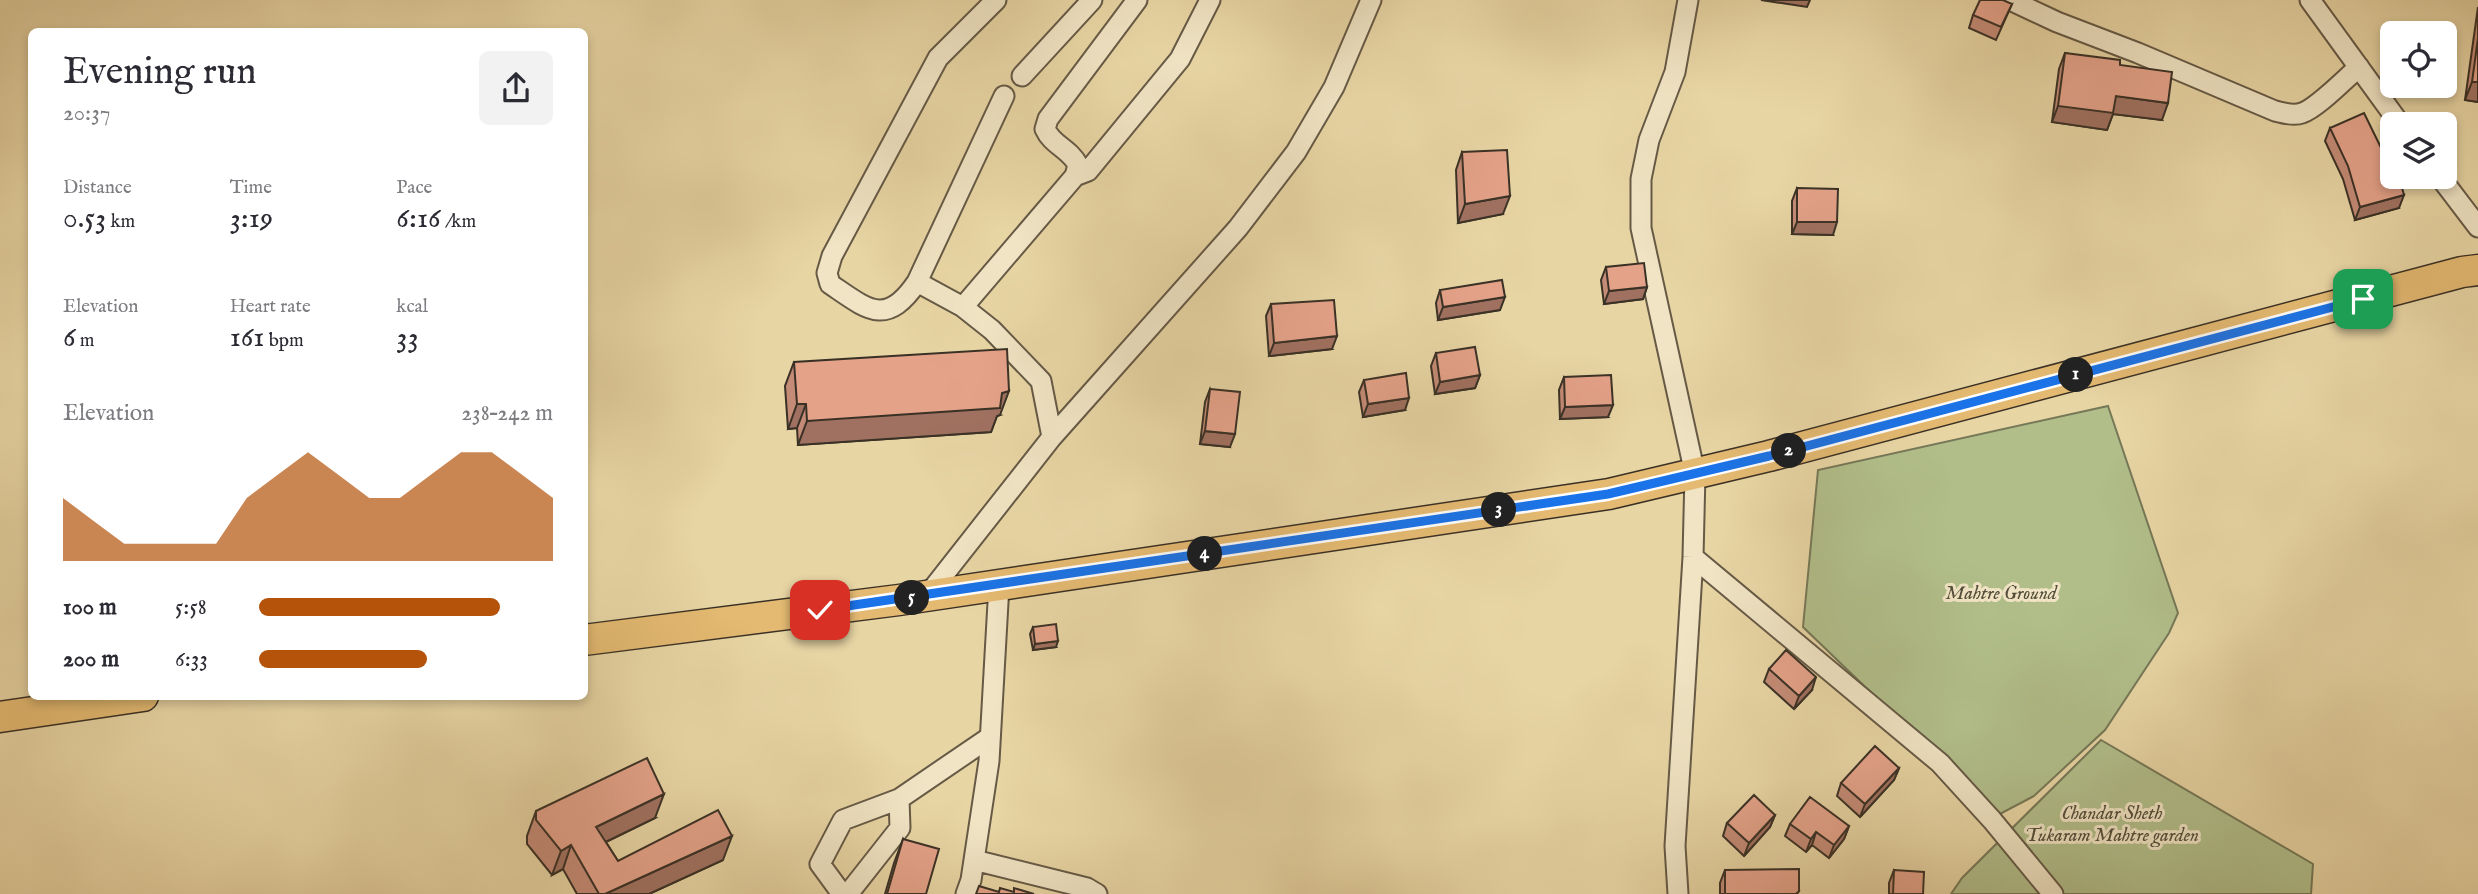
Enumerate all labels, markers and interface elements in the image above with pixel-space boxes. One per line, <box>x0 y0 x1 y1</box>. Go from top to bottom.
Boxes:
map controls <box>2380 21 2457 189</box>
button: locate <box>2380 21 2457 98</box>
text: Evening run <box>63 49 257 97</box>
button: share <box>479 51 553 125</box>
text: 20:37 <box>63 99 111 128</box>
button: layers <box>2380 112 2457 189</box>
text: Distance <box>63 176 132 200</box>
text: Time <box>230 176 272 200</box>
text: Pace <box>396 176 432 200</box>
text: 0.53 <box>63 200 106 238</box>
text: 3:19 <box>230 200 273 238</box>
text: 6:16 <box>396 200 441 238</box>
text: km <box>106 210 135 234</box>
text: /km <box>441 210 476 234</box>
pin <box>2333 269 2393 329</box>
icon: arrive <box>2344 280 2382 318</box>
text: Elevation <box>63 295 138 319</box>
text: Heart rate <box>230 295 311 319</box>
text: kcal <box>396 295 428 319</box>
text: 6 <box>63 319 76 357</box>
text: 161 <box>230 319 265 357</box>
text: 33 <box>396 319 419 357</box>
text: m <box>76 329 94 353</box>
text: bpm <box>265 329 304 353</box>
pin: 1 <box>2058 358 2094 392</box>
text: 1 <box>2072 362 2079 386</box>
text: Elevation <box>63 399 154 428</box>
text: 238–242 m <box>461 399 553 428</box>
pin: 2 <box>1772 434 1806 468</box>
text: 2 <box>1784 438 1793 462</box>
pin: 3 <box>1482 492 1516 528</box>
text: 3 <box>1495 497 1502 521</box>
pin: 4 <box>1188 536 1222 572</box>
text: 4 <box>1200 541 1209 565</box>
pin <box>790 580 850 640</box>
pin: 5 <box>894 580 930 616</box>
park label: Mahtre Ground <box>1945 582 2058 606</box>
text: 5 <box>908 585 915 609</box>
icon: check <box>801 591 839 629</box>
text: 100 m <box>63 593 117 622</box>
text: 5:58 <box>175 593 207 622</box>
text: 200 m <box>63 645 119 674</box>
text: 6:33 <box>175 645 208 674</box>
park label: Chandar Sheth Tukaram Mahtre garden <box>2025 802 2199 848</box>

